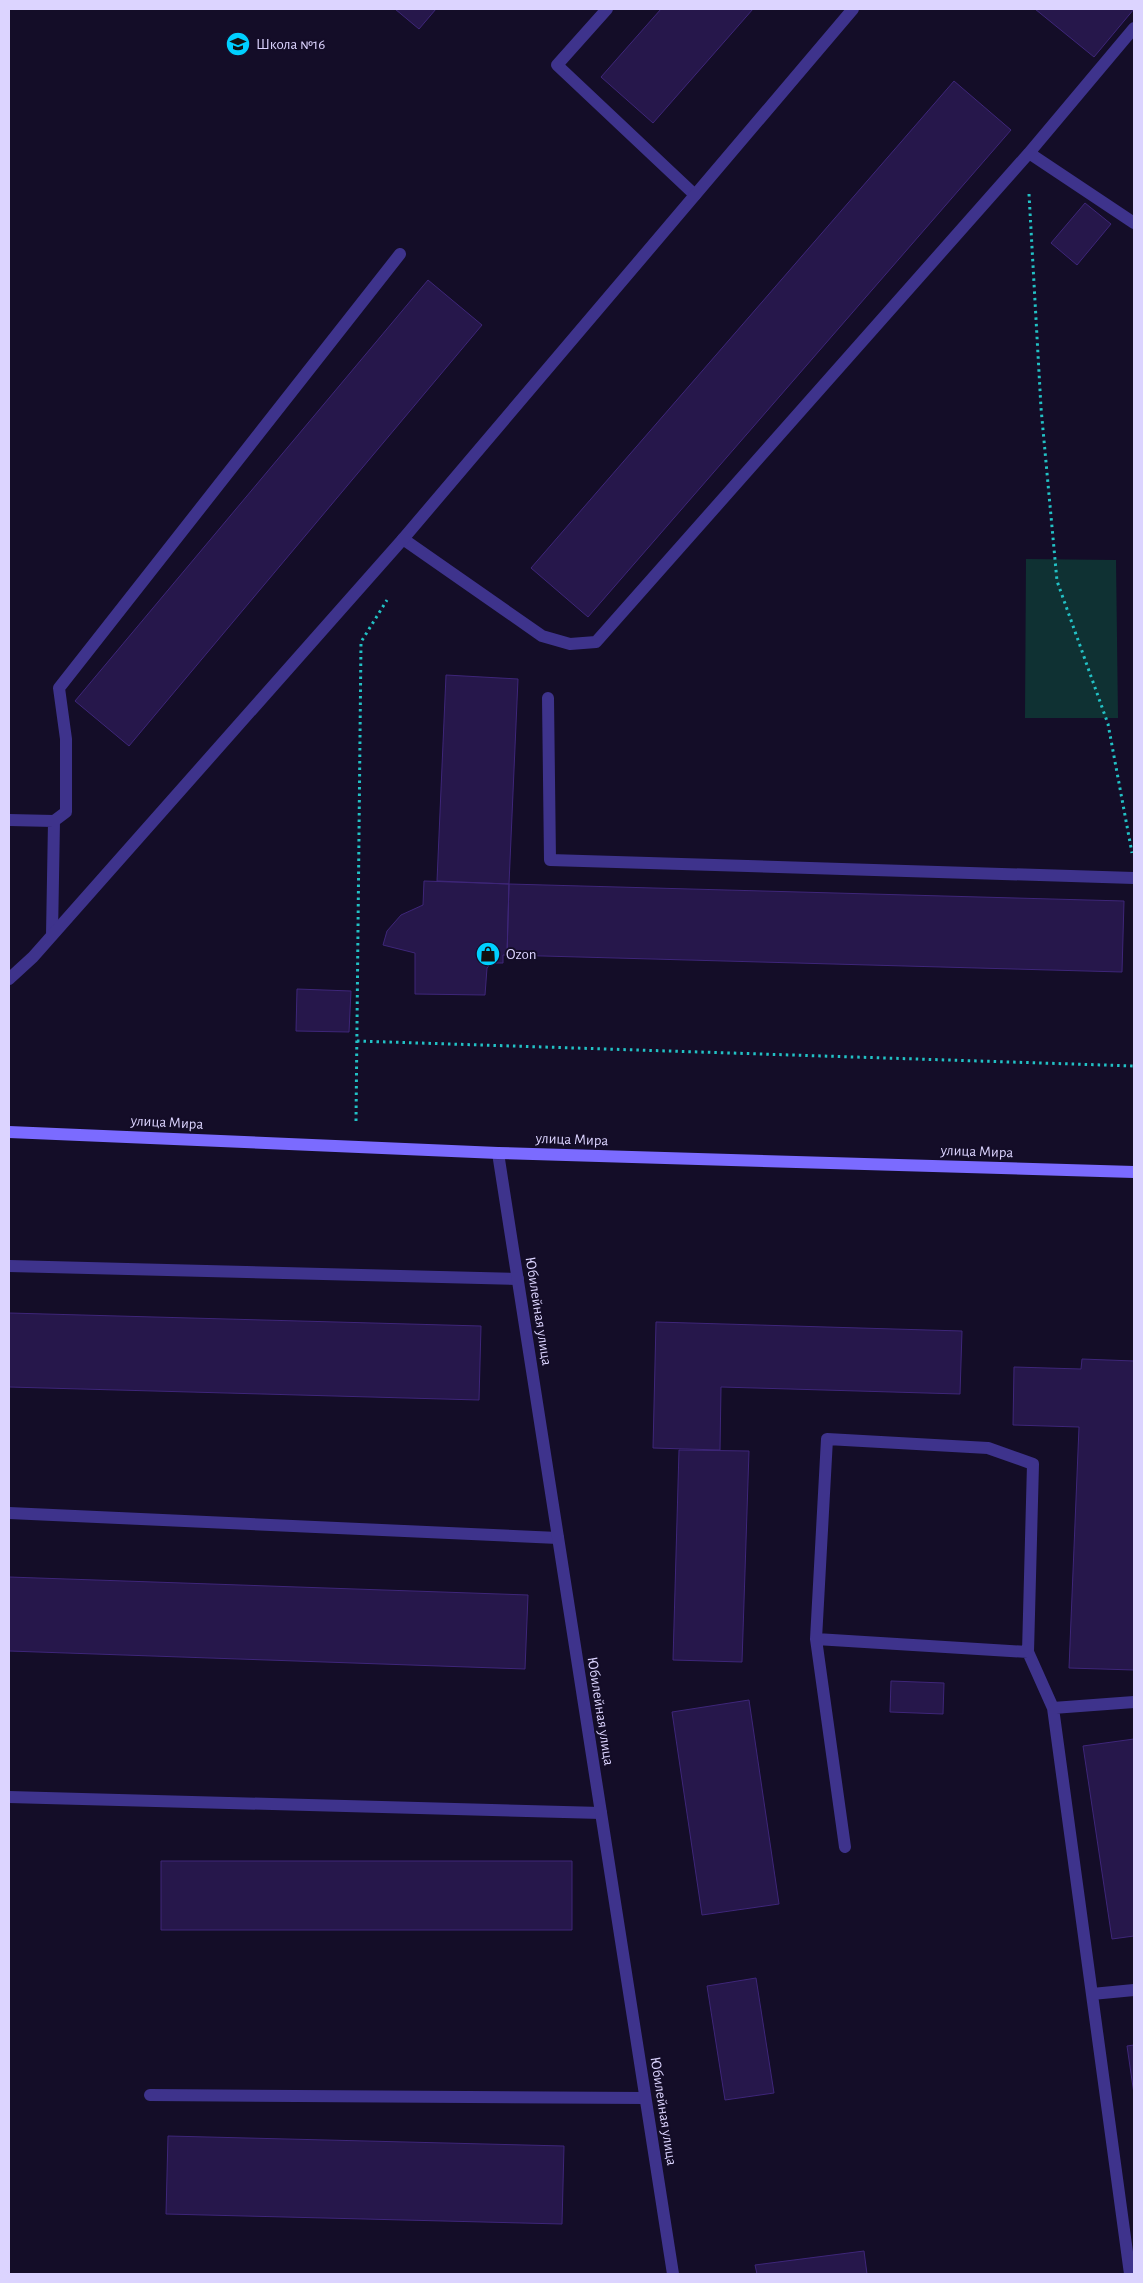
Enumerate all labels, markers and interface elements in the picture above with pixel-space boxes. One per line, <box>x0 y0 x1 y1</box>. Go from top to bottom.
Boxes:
school or university icon: Школа №16 <box>225 31 251 57</box>
place label: Школа №16 <box>256 37 325 52</box>
shop icon: Ozon <box>475 941 501 967</box>
place label: Ozon <box>506 947 536 962</box>
street label: улица Мира <box>129 1113 204 1132</box>
street label: улица Мира <box>534 1131 609 1148</box>
street label: улица Мира <box>939 1143 1014 1160</box>
street label: Юбилейная улица <box>522 1256 555 1367</box>
street label: Юбилейная улица <box>584 1656 617 1767</box>
street label: Юбилейная улица <box>647 2056 680 2167</box>

